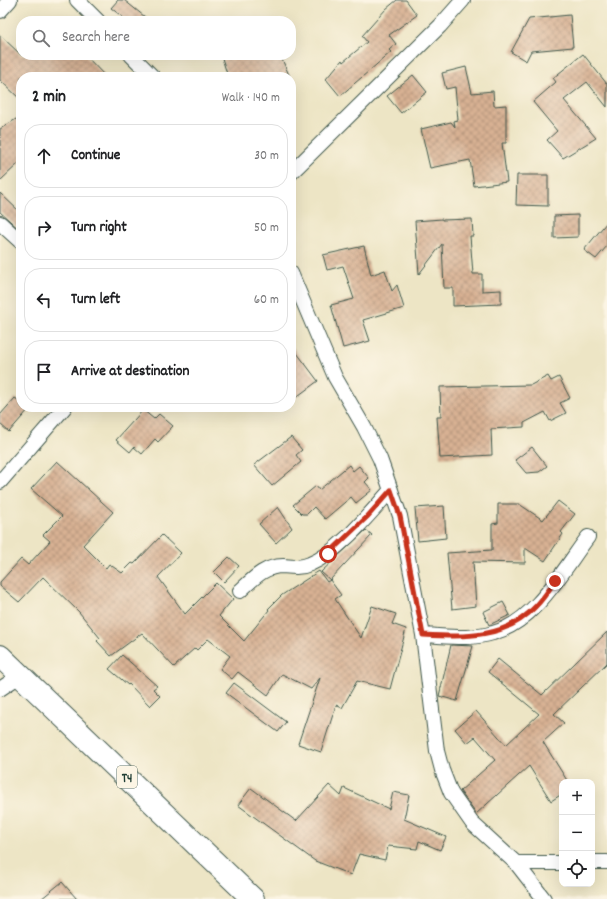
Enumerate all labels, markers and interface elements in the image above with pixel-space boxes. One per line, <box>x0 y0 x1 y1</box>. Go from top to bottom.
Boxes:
search box <box>16 16 296 60</box>
icon: search <box>30 27 52 49</box>
text: Search here <box>62 27 130 49</box>
text: 2 min <box>32 86 66 110</box>
text: Walk · 140 m <box>222 89 280 108</box>
icon: ahead <box>33 145 55 167</box>
text: Continue <box>71 145 120 167</box>
text: 30 m <box>254 147 279 166</box>
icon: right <box>33 217 55 239</box>
text: Turn right <box>71 217 127 239</box>
text: 50 m <box>254 219 279 238</box>
icon: left <box>33 289 55 311</box>
text: Turn left <box>71 289 120 311</box>
text: 60 m <box>254 291 279 310</box>
icon: arrive <box>33 361 55 383</box>
text: Arrive at destination <box>71 361 189 383</box>
route start <box>319 545 337 563</box>
route end <box>546 572 564 590</box>
road number: T4 <box>117 766 137 788</box>
map controls <box>559 779 595 887</box>
button: + <box>559 779 595 815</box>
button: − <box>559 815 595 851</box>
button: locate <box>559 851 595 887</box>

